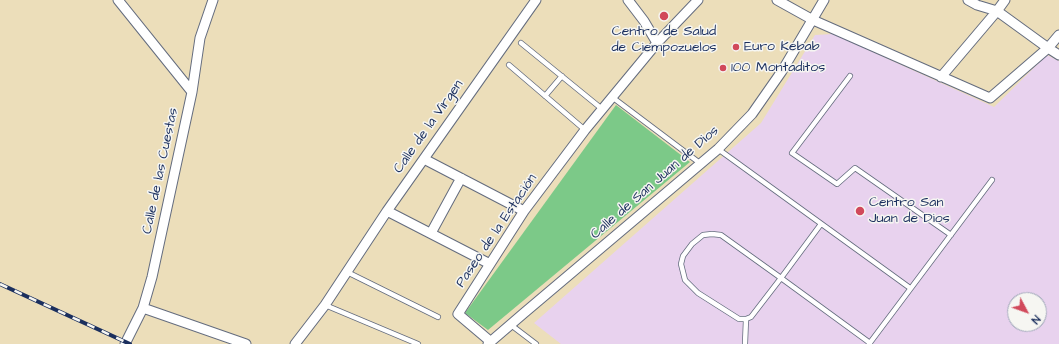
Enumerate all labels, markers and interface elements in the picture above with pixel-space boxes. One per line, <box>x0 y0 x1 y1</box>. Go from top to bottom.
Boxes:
marker: Centro de Salud de Ciempozuelos <box>658 10 670 22</box>
place label: Centro de Salud de Ciempozuelos <box>611 24 717 56</box>
place label: Euro Kebab <box>744 39 819 55</box>
marker: Euro Kebab <box>731 42 741 52</box>
place label: 100 Montaditos <box>731 60 825 76</box>
marker: 100 Montaditos <box>718 63 728 73</box>
street label: Calle de la Virgen <box>390 77 468 177</box>
street label: Calle de las Cuestas <box>139 106 183 236</box>
street label: Calle de San Juan de Dios <box>587 123 723 243</box>
street label: Paseo de la Estación <box>453 171 541 291</box>
place label: Centro San Juan de Dios <box>869 195 950 228</box>
marker: Centro San Juan de Dios <box>854 205 866 217</box>
north arrow <box>1007 292 1047 332</box>
text: N <box>1028 312 1044 327</box>

